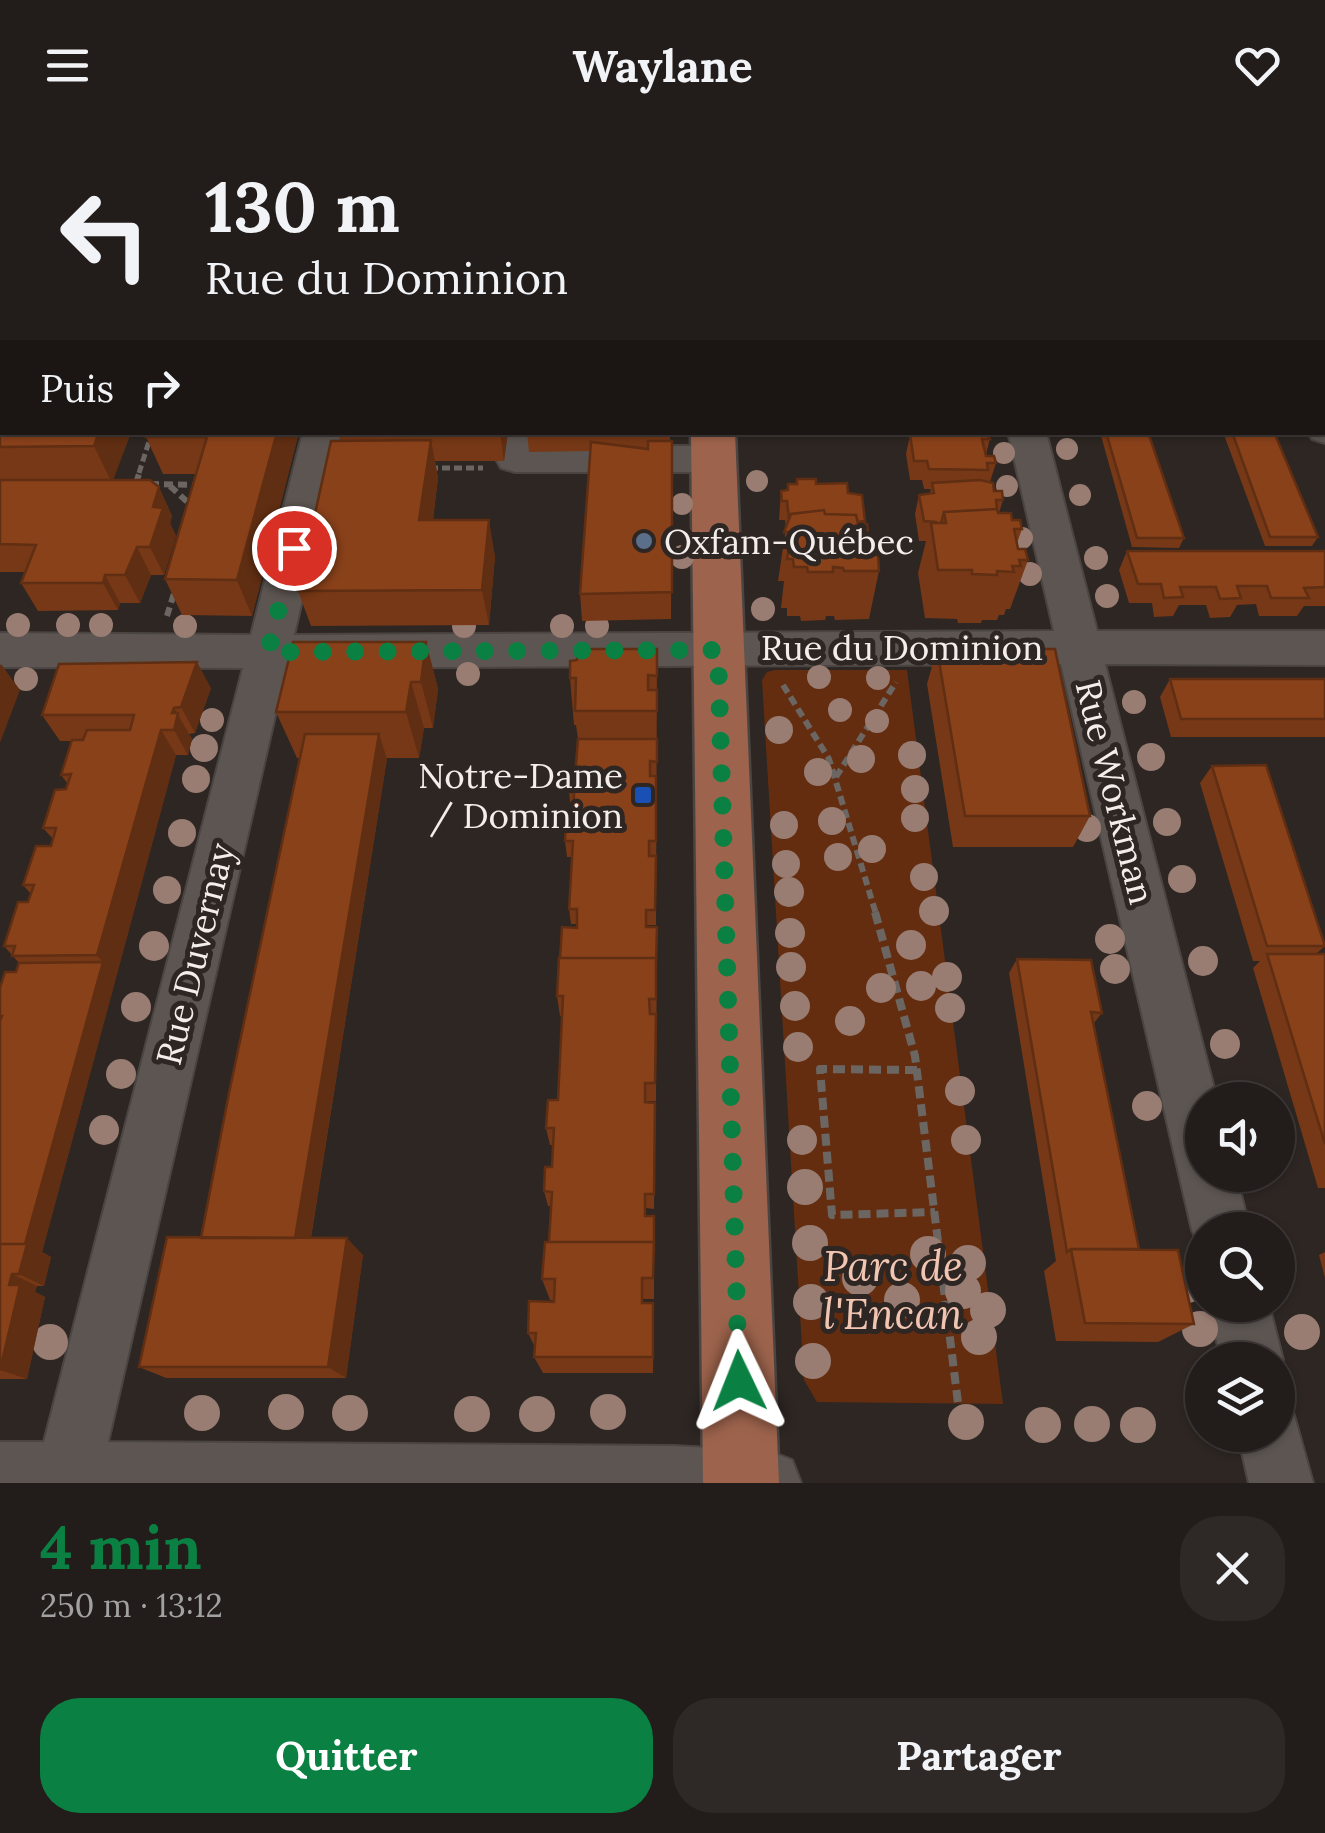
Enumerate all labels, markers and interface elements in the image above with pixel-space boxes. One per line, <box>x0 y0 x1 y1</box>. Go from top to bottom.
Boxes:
text: Waylane <box>572 37 753 94</box>
icon: menu <box>40 38 95 93</box>
icon: heart <box>1230 38 1285 93</box>
text: 130 m <box>205 162 400 251</box>
icon: left <box>40 170 170 300</box>
text: Rue du Dominion <box>205 249 568 306</box>
icon: right <box>134 360 189 415</box>
text: Puis <box>40 364 114 412</box>
pin <box>252 506 337 591</box>
place label: Oxfam-Québec <box>664 519 914 564</box>
icon: arrive <box>267 521 322 576</box>
marker: Oxfam-Québec <box>633 530 655 552</box>
street label: Rue du Dominion <box>761 625 1043 670</box>
street label: Rue Workman <box>1065 675 1165 909</box>
place label: Notre-Dame / Dominion <box>418 753 623 838</box>
marker: Notre-Dame / Dominion <box>632 784 654 806</box>
street label: Rue Duvernay <box>146 838 244 1070</box>
map controls <box>1185 1082 1295 1452</box>
button: sound <box>1185 1082 1295 1192</box>
button: search <box>1185 1212 1295 1322</box>
park label: Parc de l'Encan <box>823 1239 963 1341</box>
position arrow <box>687 1329 791 1433</box>
button: layers <box>1185 1342 1295 1452</box>
text: 4 min <box>40 1509 202 1585</box>
button: close <box>1180 1516 1285 1621</box>
text: 250 m · 13:12 <box>40 1585 223 1626</box>
button: Quitter <box>40 1698 653 1813</box>
button: Partager <box>673 1698 1285 1813</box>

